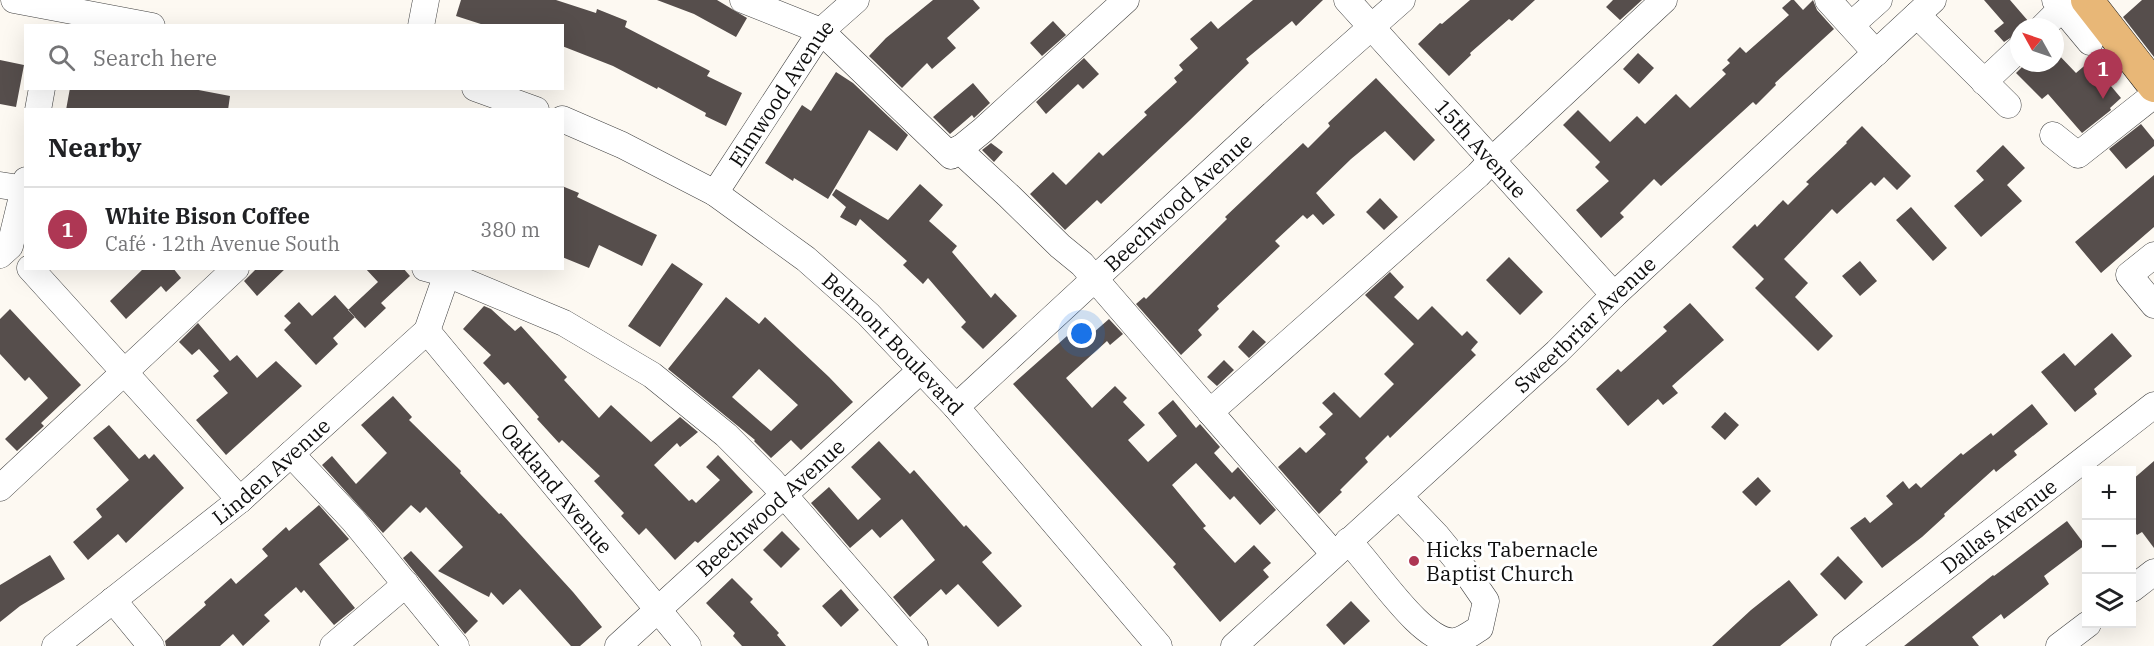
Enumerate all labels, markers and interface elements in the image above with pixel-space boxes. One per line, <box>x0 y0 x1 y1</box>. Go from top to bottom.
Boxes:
street label: Elmwood Avenue <box>722 12 839 172</box>
north arrow <box>2010 18 2064 72</box>
search box <box>24 24 564 90</box>
icon: search <box>45 41 78 74</box>
text: Search here <box>93 43 217 72</box>
pin: 1 <box>2084 50 2122 99</box>
street label: 15th Avenue <box>1429 93 1533 204</box>
street label: Beechwood Avenue <box>1098 127 1258 278</box>
text: Nearby <box>48 130 142 164</box>
text: White Bison Coffee <box>105 201 310 230</box>
text: 1 <box>62 216 74 243</box>
text: 380 m <box>480 216 540 243</box>
text: Café · 12th Avenue South <box>105 230 340 257</box>
street label: Sweetbriar Avenue <box>1508 250 1662 399</box>
street label: Belmont Boulevard <box>816 266 970 421</box>
your location <box>1067 319 1096 348</box>
street label: Linden Avenue <box>206 411 336 531</box>
street label: Oakland Avenue <box>495 417 619 559</box>
street label: Beechwood Avenue <box>690 432 851 582</box>
map controls <box>2082 466 2136 628</box>
button: + <box>2082 466 2136 520</box>
street label: Dallas Avenue <box>1935 472 2062 580</box>
button: − <box>2082 520 2136 574</box>
place label: Hicks Tabernacle Baptist Church <box>1426 535 1598 587</box>
marker: Hicks Tabernacle Baptist Church <box>1407 554 1421 568</box>
button: layers <box>2082 574 2136 628</box>

